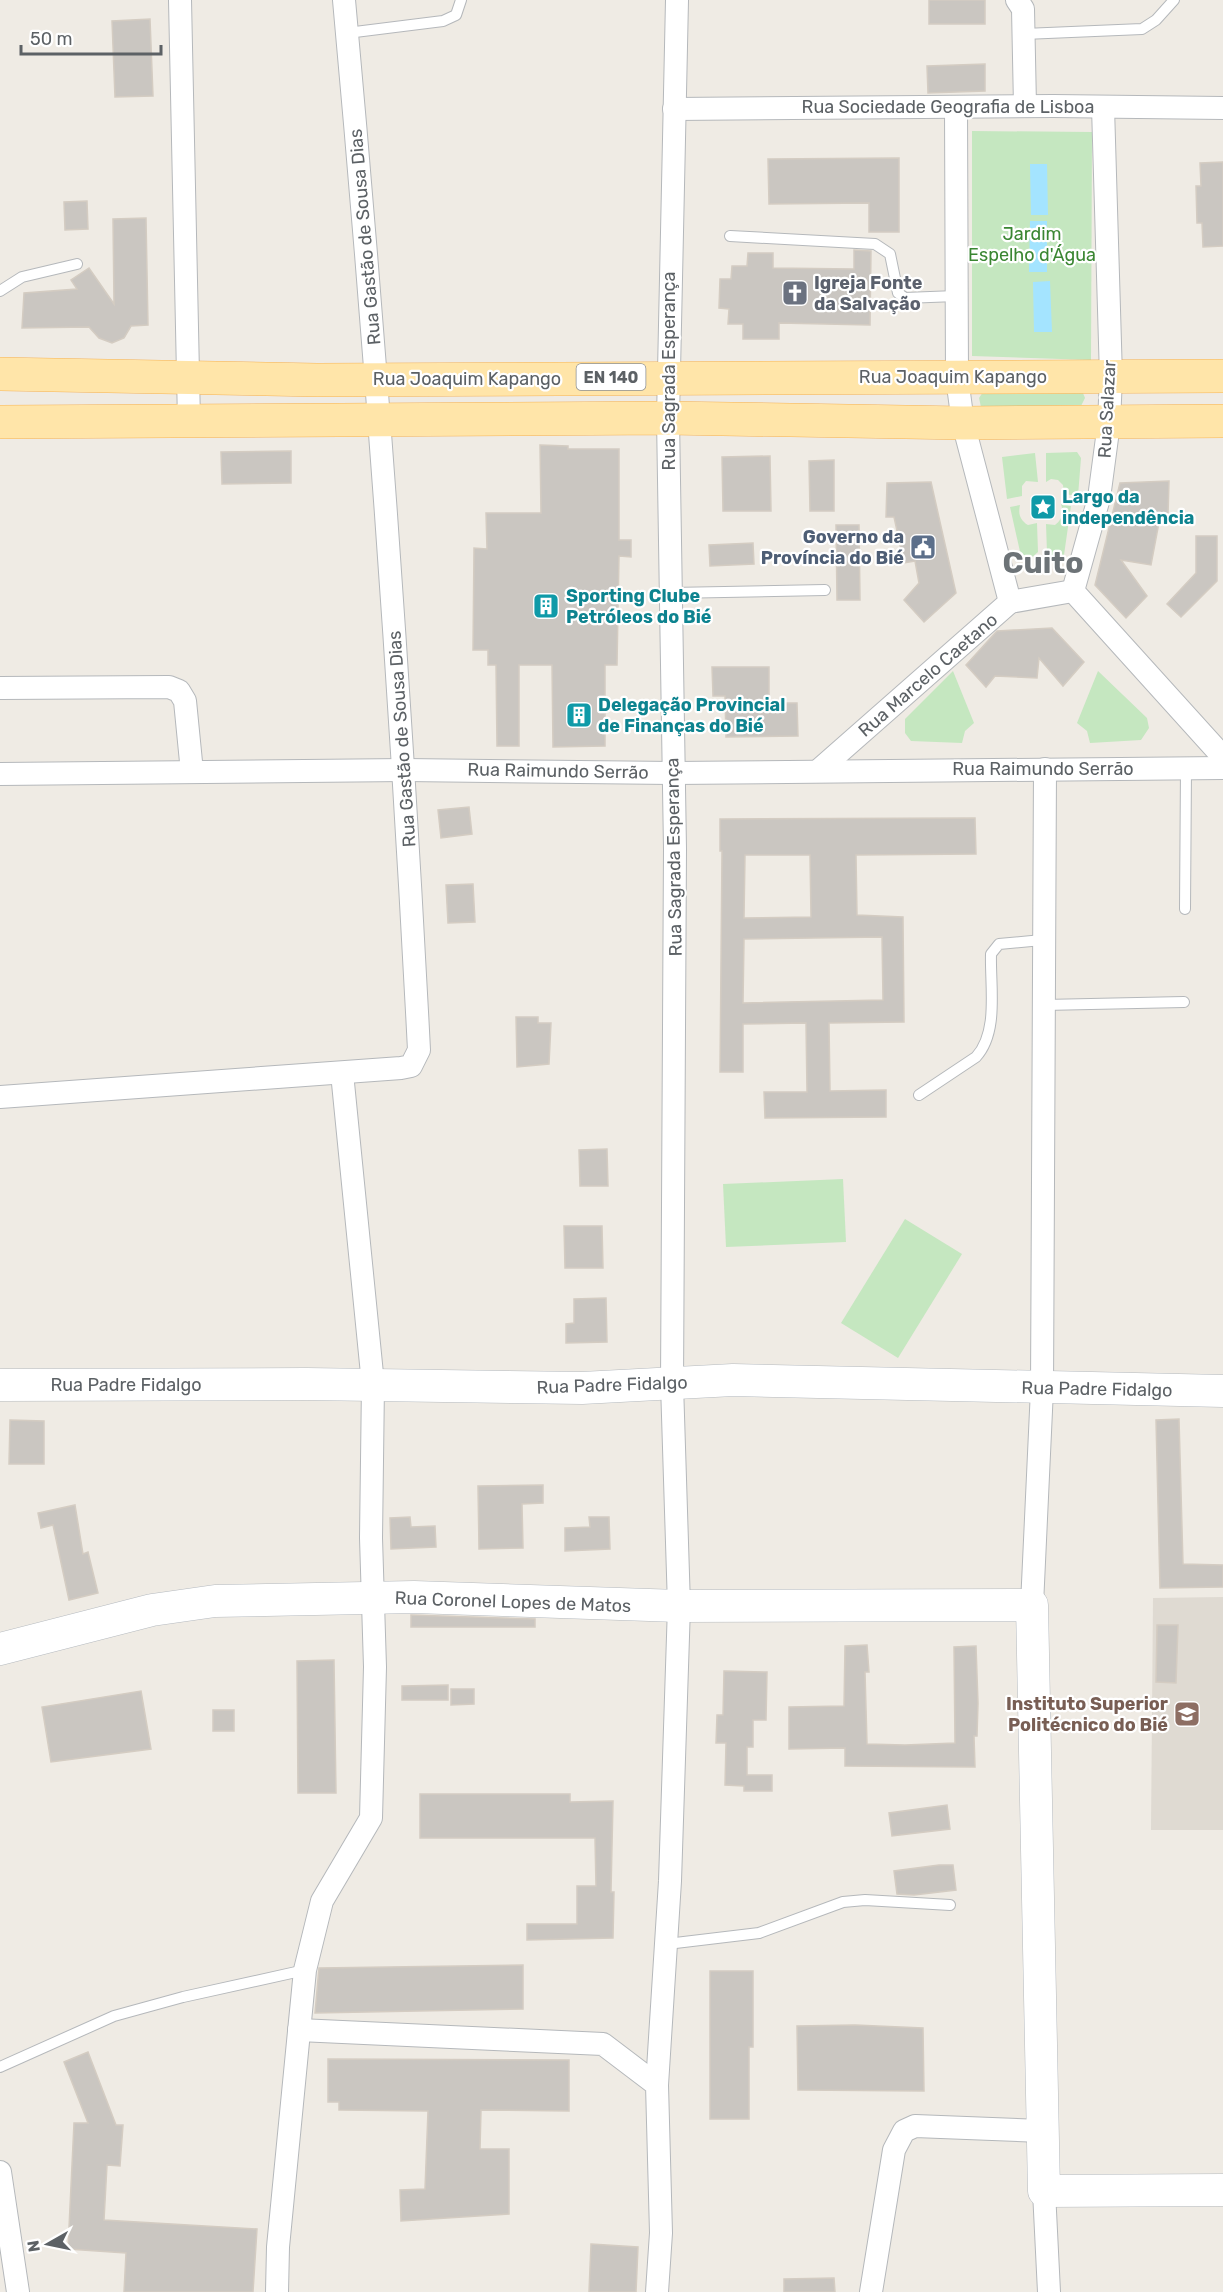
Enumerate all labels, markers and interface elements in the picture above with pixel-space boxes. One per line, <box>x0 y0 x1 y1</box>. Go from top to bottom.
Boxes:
scale bar <box>21 18 160 56</box>
text: 50 m <box>30 28 73 50</box>
street label: Rua Sociedade Geografia de Lisboa <box>802 96 1094 118</box>
street label: Rua Gastão de Sousa Dias <box>345 128 385 346</box>
park label: Jardim Espelho d'Água <box>968 223 1096 266</box>
street label: Rua Sagrada Esperança <box>658 272 680 470</box>
place label: Igreja Fonte da Salvação <box>814 272 923 315</box>
church icon: Igreja Fonte da Salvação <box>780 278 810 308</box>
street label: Rua Salazar <box>1093 359 1121 459</box>
road number: EN 140 <box>576 364 646 390</box>
street label: Rua Joaquim Kapango <box>859 366 1047 388</box>
street label: Rua Joaquim Kapango <box>373 368 561 390</box>
place label: Largo da independência <box>1062 486 1194 529</box>
place icon: Largo da independência <box>1028 492 1058 522</box>
place label: Governo da Província do Bié <box>761 526 904 569</box>
public building icon: Governo da Província do Bié <box>908 532 938 562</box>
district label: Cuito <box>1002 545 1084 581</box>
place label: Sporting Clube Petróleos do Bié <box>566 585 712 628</box>
building icon: Sporting Clube Petróleos do Bié <box>531 591 561 621</box>
street label: Rua Marcelo Caetano <box>854 609 1002 741</box>
street label: Rua Gastão de Sousa Dias <box>383 630 421 848</box>
place label: Delegação Provincial de Finanças do Bié <box>598 694 785 737</box>
building icon: Delegação Provincial de Finanças do Bié <box>564 700 594 730</box>
street label: Rua Sagrada Esperança <box>661 757 687 957</box>
street label: Rua Raimundo Serrão <box>467 758 649 784</box>
street label: Rua Raimundo Serrão <box>952 758 1134 780</box>
street label: Rua Padre Fidalgo <box>536 1371 688 1399</box>
street label: Rua Padre Fidalgo <box>50 1374 202 1396</box>
street label: Rua Padre Fidalgo <box>1021 1377 1173 1401</box>
street label: Rua Coronel Lopes de Matos <box>394 1587 632 1617</box>
place label: Instituto Superior Politécnico do Bié <box>1006 1693 1168 1736</box>
school or university icon: Instituto Superior Politécnico do Bié <box>1172 1699 1202 1729</box>
north arrow <box>18 2214 78 2274</box>
text: N <box>23 2239 44 2253</box>

